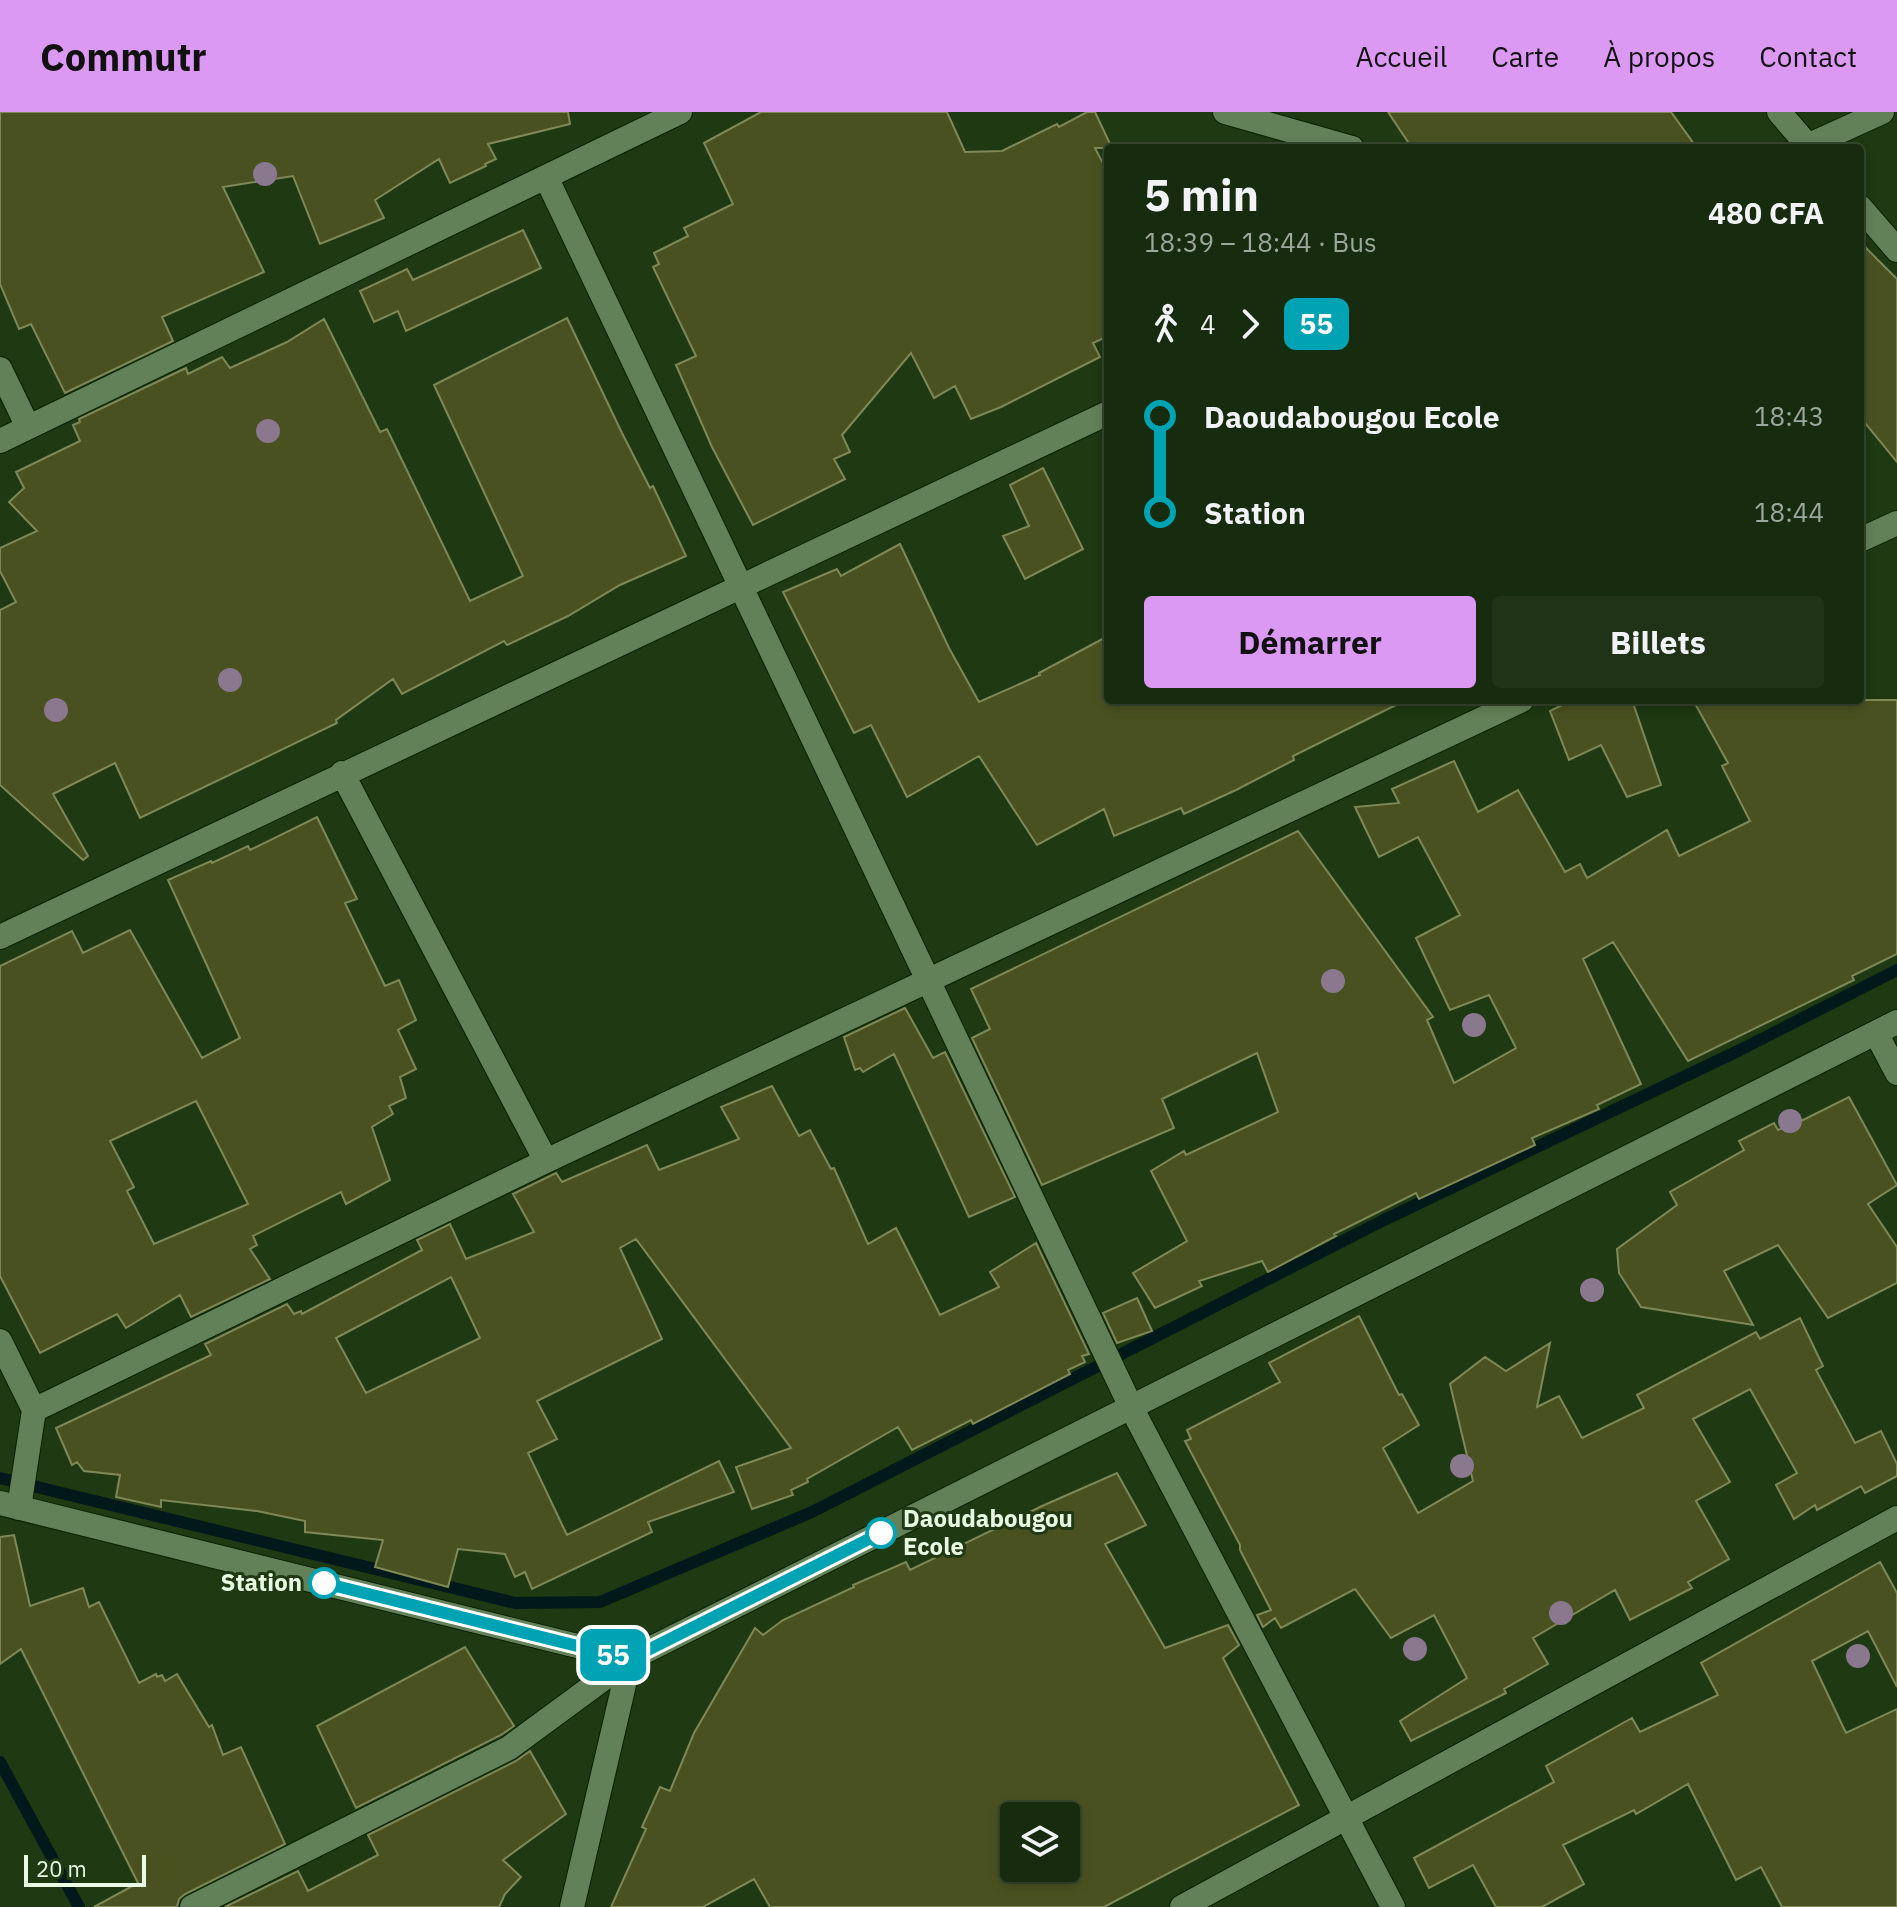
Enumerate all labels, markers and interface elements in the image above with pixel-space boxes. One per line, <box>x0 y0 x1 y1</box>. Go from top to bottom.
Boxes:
text: Commutr <box>40 32 207 81</box>
text: Accueil <box>1355 38 1447 75</box>
text: Carte <box>1491 38 1559 75</box>
text: À propos <box>1603 38 1715 75</box>
text: Contact <box>1759 38 1857 75</box>
text: 5 min <box>1144 166 1259 223</box>
text: 480 CFA <box>1708 193 1824 232</box>
text: 18:39 – 18:44 · Bus <box>1144 225 1377 259</box>
icon: walk <box>1144 302 1188 346</box>
icon: forward <box>1228 302 1272 346</box>
text: 55 <box>1300 305 1333 342</box>
text: 4 <box>1200 307 1216 341</box>
text: Daoudabougou Ecole <box>1204 397 1500 436</box>
text: 18:43 <box>1754 399 1824 433</box>
text: Station <box>1204 493 1306 532</box>
text: 18:44 <box>1754 495 1824 529</box>
button: Démarrer <box>1144 596 1476 688</box>
button: Billets <box>1492 596 1824 688</box>
place label: Daoudabougou Ecole <box>903 1502 1073 1562</box>
marker: Daoudabougou Ecole <box>866 1518 896 1548</box>
place label: Station <box>221 1566 302 1598</box>
marker: Station <box>309 1568 339 1598</box>
line badge: 55 <box>577 1629 649 1681</box>
text: 55 <box>596 1636 630 1673</box>
map controls <box>1000 1802 1080 1882</box>
button: layers <box>1000 1802 1080 1882</box>
scale bar <box>24 1851 146 1887</box>
text: 20 m <box>36 1854 87 1883</box>

